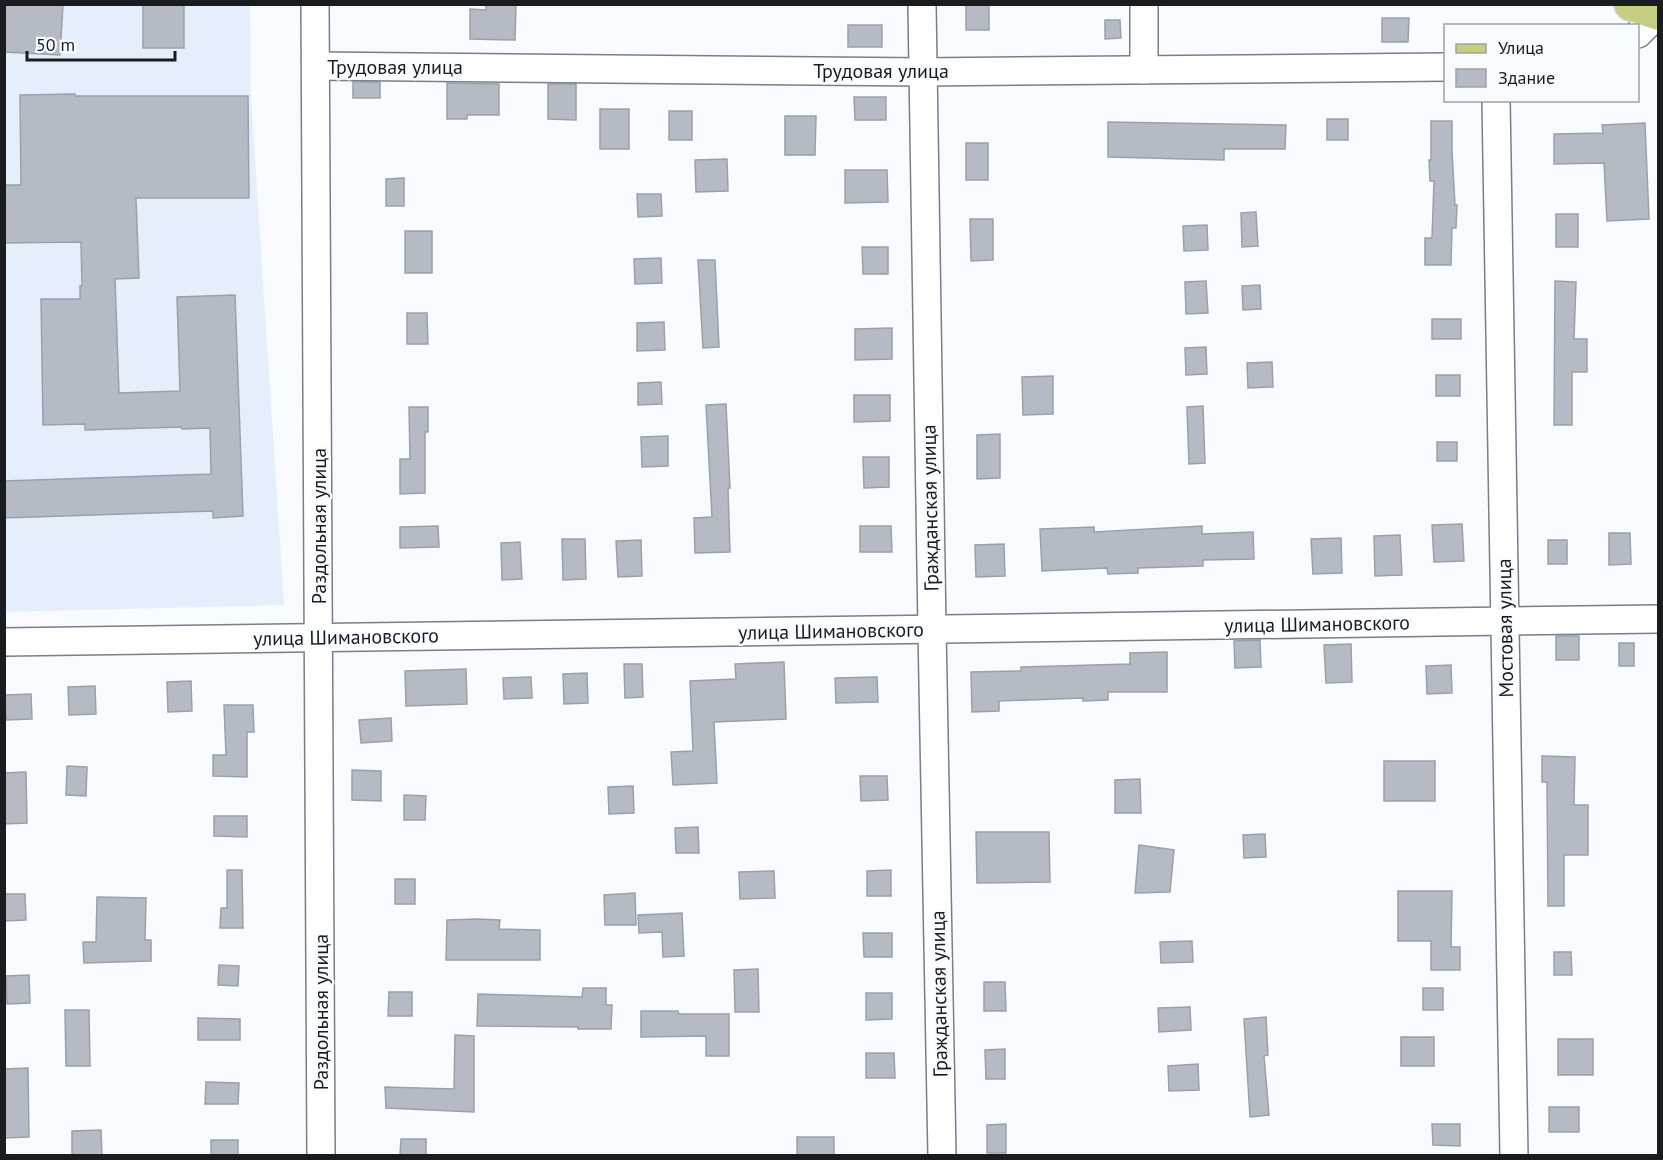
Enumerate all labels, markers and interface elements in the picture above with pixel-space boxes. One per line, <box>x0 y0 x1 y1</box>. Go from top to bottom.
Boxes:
scale bar <box>27 24 176 62</box>
legend <box>1444 24 1639 102</box>
text: 50 m <box>36 33 75 56</box>
text: Улица <box>1498 36 1544 59</box>
street label: Трудовая улица <box>327 54 463 80</box>
street label: Трудовая улица <box>813 58 949 84</box>
text: Здание <box>1498 66 1555 89</box>
street label: Гражданская улица <box>916 424 944 592</box>
street label: Раздольная улица <box>306 448 332 604</box>
street label: Мостовая улица <box>1491 558 1519 698</box>
street label: улица Шимановского <box>1224 609 1410 639</box>
street label: улица Шимановского <box>738 616 924 646</box>
street label: улица Шимановского <box>253 622 439 652</box>
street label: Гражданская улица <box>925 910 953 1078</box>
street label: Раздольная улица <box>308 934 334 1090</box>

